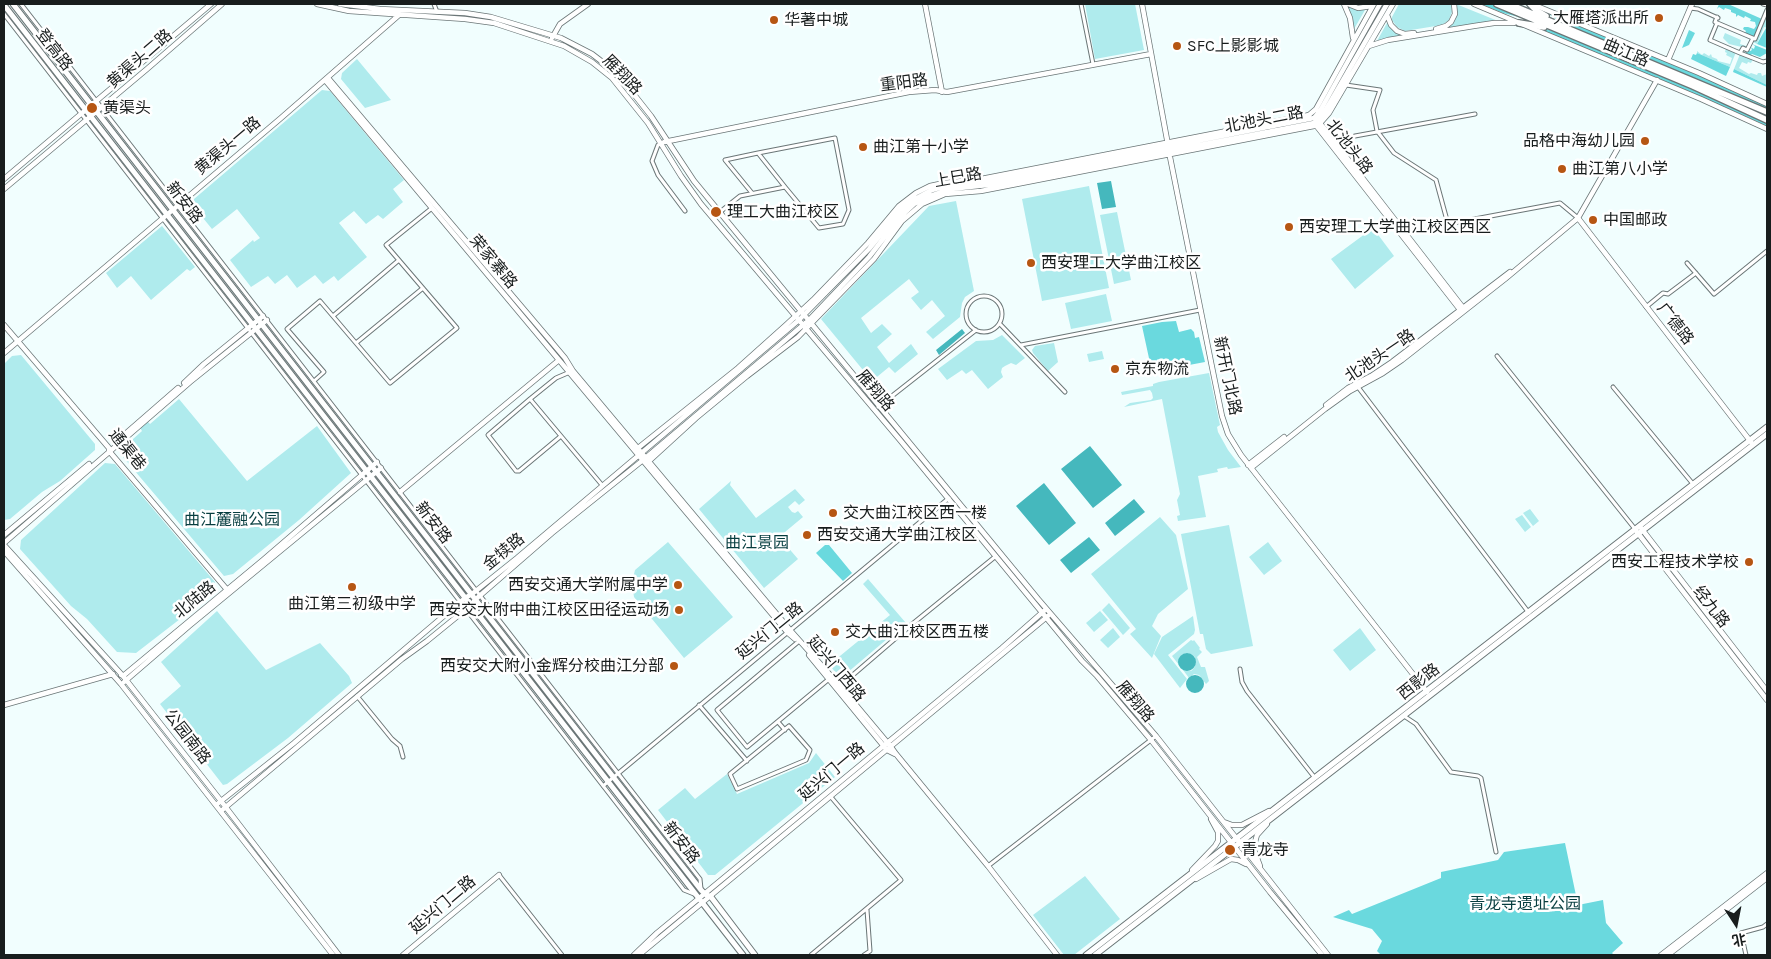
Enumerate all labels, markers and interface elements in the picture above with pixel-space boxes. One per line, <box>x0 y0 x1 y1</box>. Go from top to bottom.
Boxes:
place label: 大雁塔派出所 <box>1553 8 1649 28</box>
place label: 华著中城 <box>784 10 848 30</box>
marker: 大雁塔派出所 <box>1653 12 1665 24</box>
marker: 华著中城 <box>768 14 780 26</box>
street label: 登高路 <box>32 25 76 75</box>
street label: 黄渠头二路 <box>104 26 176 92</box>
street label: 曲江路 <box>1600 35 1652 71</box>
place label: SFC上影影城 <box>1187 36 1279 56</box>
marker: SFC上影影城 <box>1171 40 1183 52</box>
street label: 雁翔路 <box>598 51 646 99</box>
street label: 重阳路 <box>879 71 929 95</box>
place label: 黄渠头 <box>103 98 151 118</box>
marker: 黄渠头 <box>85 101 99 115</box>
street label: 北池头二路 <box>1223 103 1305 137</box>
street label: 黄渠头一路 <box>191 113 265 179</box>
street label: 北池头路 <box>1322 116 1376 178</box>
place label: 品格中海幼儿园 <box>1523 131 1635 151</box>
marker: 品格中海幼儿园 <box>1639 135 1651 147</box>
place label: 曲江第十小学 <box>873 137 969 157</box>
marker: 曲江第十小学 <box>857 141 869 153</box>
place label: 曲江第八小学 <box>1572 159 1668 179</box>
marker: 曲江第八小学 <box>1556 163 1568 175</box>
street label: 上巳路 <box>933 164 983 192</box>
street label: 新安路 <box>162 178 206 228</box>
place label: 理工大曲江校区 <box>727 202 839 222</box>
marker: 理工大曲江校区 <box>709 205 723 219</box>
place label: 中国邮政 <box>1603 210 1667 230</box>
marker: 中国邮政 <box>1587 214 1599 226</box>
place label: 西安理工大学曲江校区西区 <box>1299 217 1491 237</box>
marker: 西安理工大学曲江校区西区 <box>1283 221 1295 233</box>
street label: 荣家寨路 <box>465 231 521 293</box>
place label: 西安理工大学曲江校区 <box>1041 253 1201 273</box>
marker: 西安理工大学曲江校区 <box>1025 257 1037 269</box>
street label: 广德路 <box>1653 299 1697 349</box>
street label: 北池头一路 <box>1341 326 1419 386</box>
street label: 新开门北路 <box>1209 335 1245 417</box>
place label: 京东物流 <box>1125 359 1189 379</box>
marker: 京东物流 <box>1109 363 1121 375</box>
street label: 雁翔路 <box>852 366 898 416</box>
street label: 通渠巷 <box>104 425 150 475</box>
street label: 新安路 <box>411 498 455 548</box>
place label: 交大曲江校区西一楼 <box>843 503 987 523</box>
marker: 交大曲江校区西一楼 <box>827 507 839 519</box>
park label: 曲江麓融公园 <box>184 510 280 530</box>
place label: 西安交通大学曲江校区 <box>817 525 977 545</box>
street label: 金犊路 <box>479 529 529 575</box>
marker: 西安交通大学曲江校区 <box>801 529 813 541</box>
park label: 曲江景园 <box>725 533 789 553</box>
place label: 西安工程技术学校 <box>1611 552 1739 572</box>
marker: 西安工程技术学校 <box>1743 556 1755 568</box>
place label: 西安交通大学附属中学 <box>508 575 668 595</box>
street label: 北陆路 <box>170 577 220 623</box>
marker: 西安交通大学附属中学 <box>672 579 684 591</box>
marker: 曲江第三初级中学 <box>346 581 358 593</box>
street label: 经九路 <box>1689 582 1733 632</box>
place label: 曲江第三初级中学 <box>288 594 416 614</box>
street label: 延兴门二路 <box>733 598 807 664</box>
place label: 西安交大附中曲江校区田径运动场 <box>429 600 669 620</box>
marker: 西安交大附中曲江校区田径运动场 <box>673 604 685 616</box>
place label: 交大曲江校区西五楼 <box>845 622 989 642</box>
marker: 交大曲江校区西五楼 <box>829 626 841 638</box>
street label: 延兴门西路 <box>803 632 869 706</box>
place label: 西安交大附小金辉分校曲江分部 <box>440 656 664 676</box>
marker: 西安交大附小金辉分校曲江分部 <box>668 660 680 672</box>
street label: 西影路 <box>1394 660 1444 704</box>
street label: 雁翔路 <box>1112 677 1158 727</box>
street label: 公园南路 <box>160 706 214 768</box>
street label: 延兴门一路 <box>795 739 869 805</box>
street label: 新安路 <box>659 818 703 868</box>
place label: 青龙寺 <box>1241 840 1289 860</box>
marker: 青龙寺 <box>1223 843 1237 857</box>
street label: 延兴门二路 <box>406 872 480 938</box>
park label: 青龙寺遗址公园 <box>1469 894 1581 914</box>
north arrow <box>1711 899 1761 949</box>
text: 北 <box>1730 930 1747 949</box>

